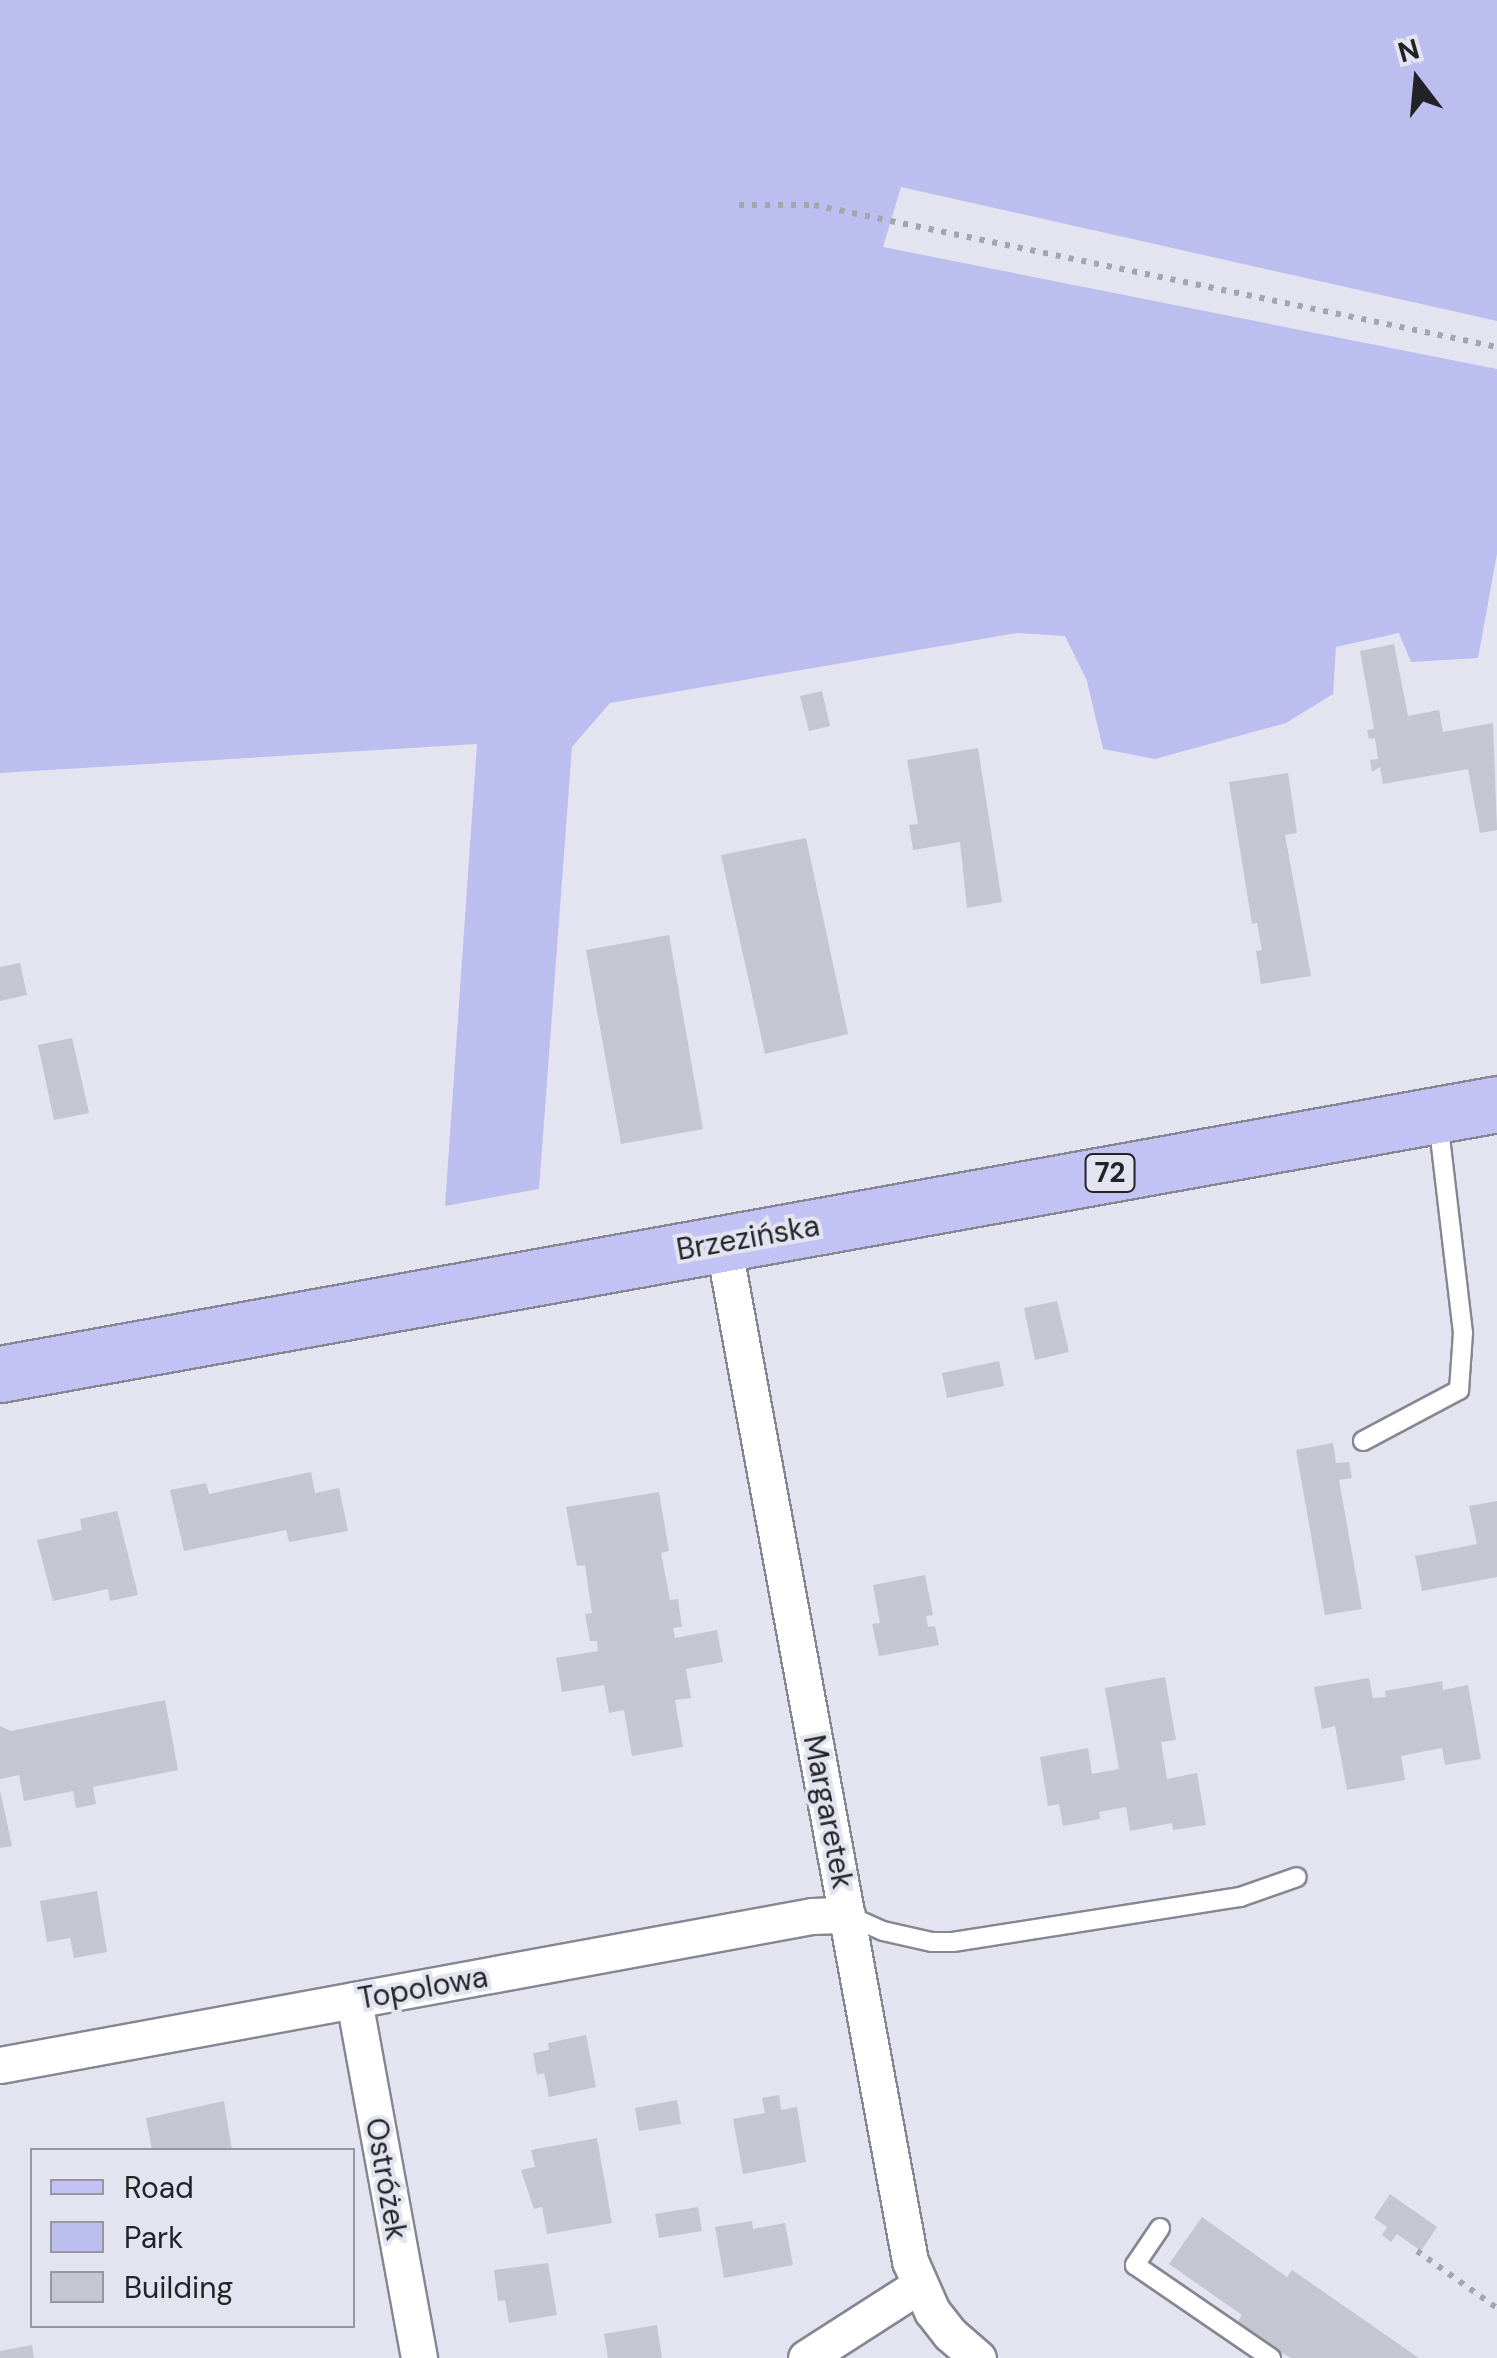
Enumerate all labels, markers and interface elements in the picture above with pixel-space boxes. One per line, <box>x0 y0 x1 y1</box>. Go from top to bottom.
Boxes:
north arrow <box>1367 30 1467 130</box>
text: N <box>1394 30 1424 71</box>
road number: 72 <box>1082 1150 1138 1196</box>
street label: Brzezińska <box>674 1208 822 1268</box>
street label: Margaretek <box>795 1732 861 1892</box>
street label: Topolowa <box>355 1959 491 2017</box>
street label: Ostróżek <box>358 2115 414 2243</box>
legend <box>30 2148 355 2328</box>
text: Road <box>124 2168 194 2207</box>
text: Park <box>124 2218 183 2257</box>
text: Building <box>124 2268 233 2307</box>

